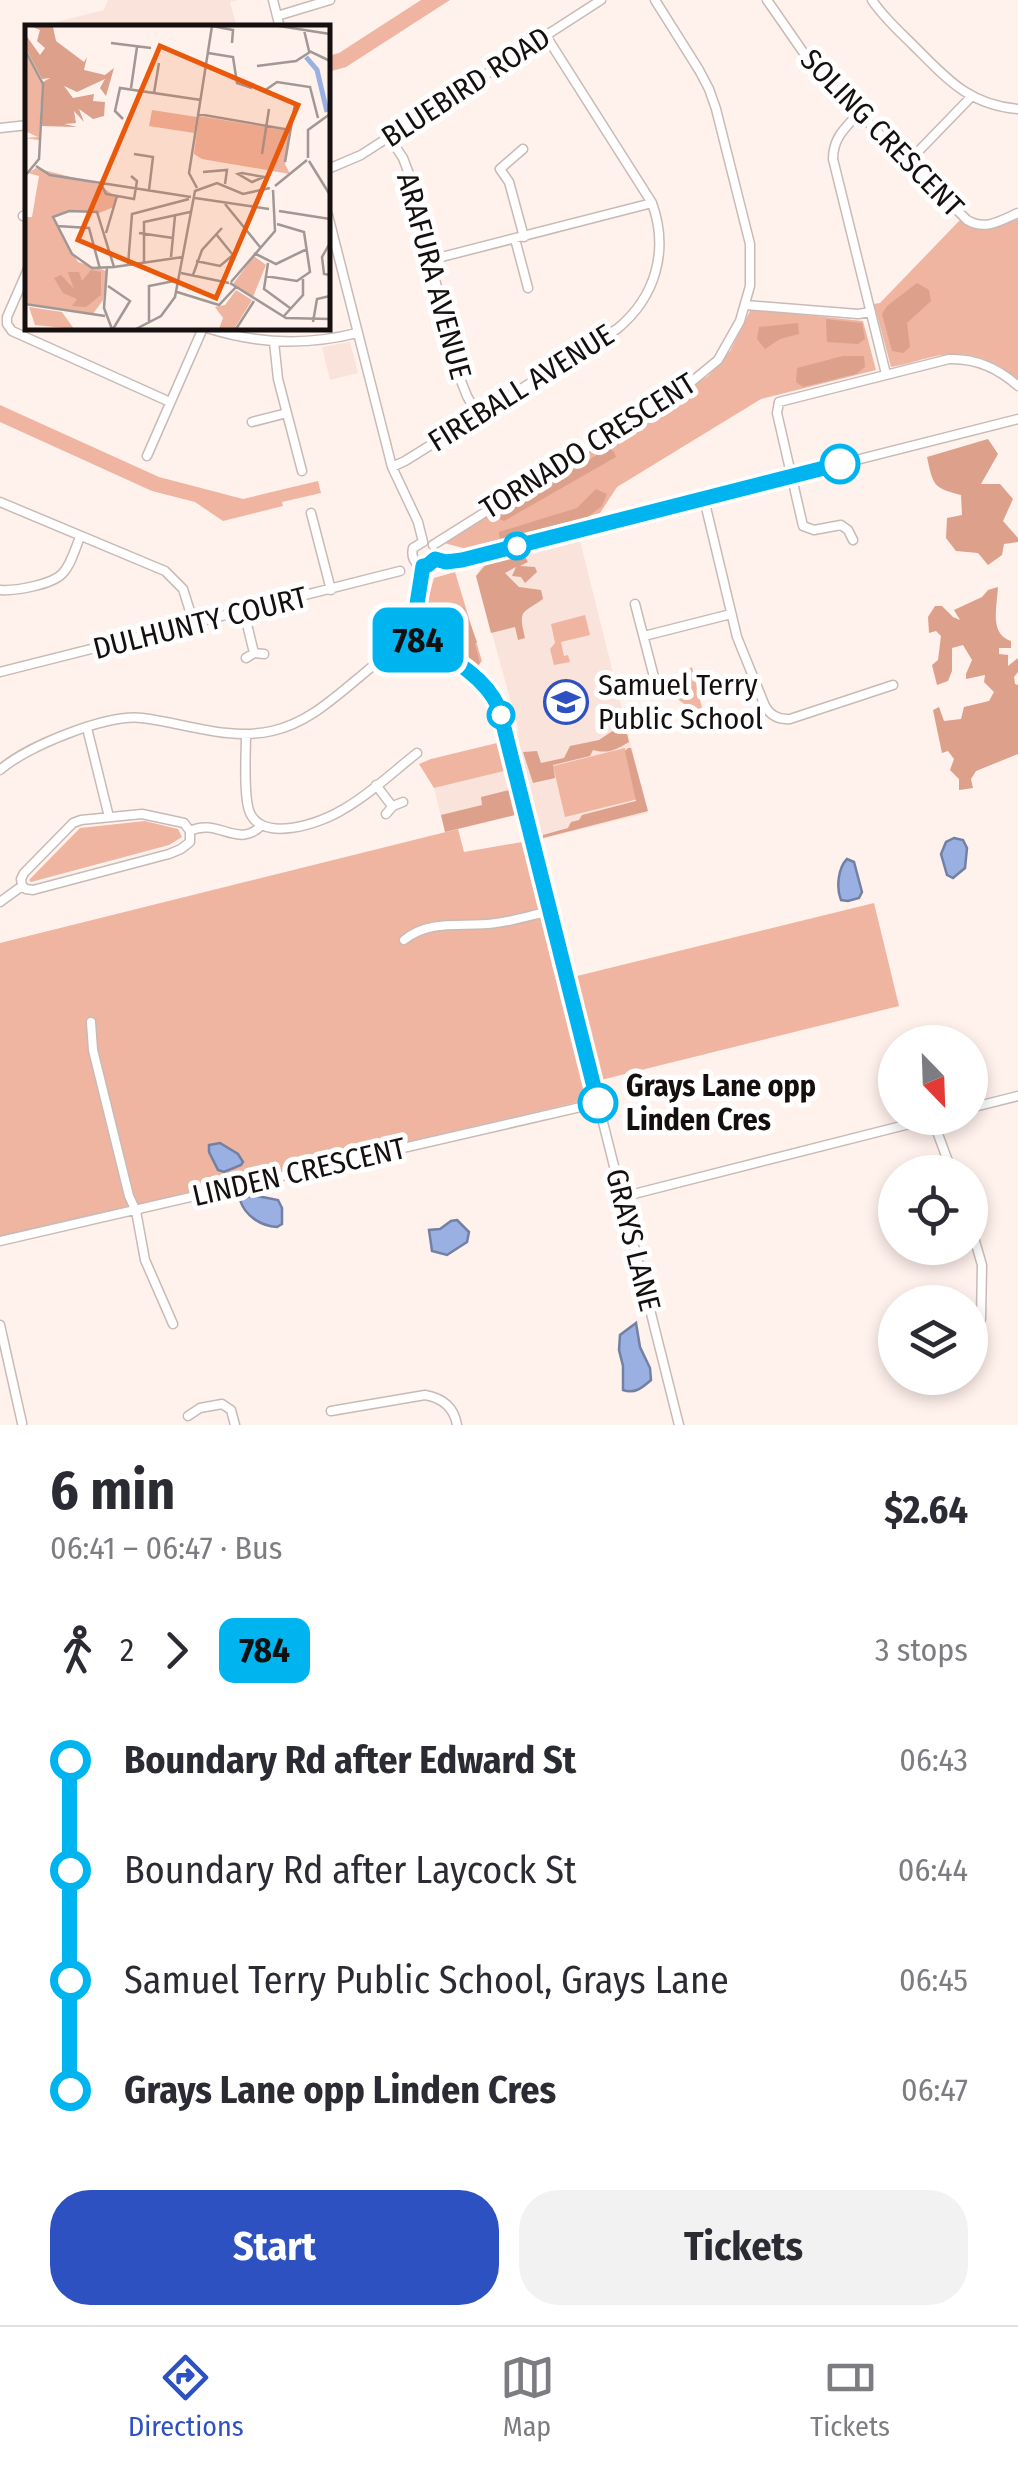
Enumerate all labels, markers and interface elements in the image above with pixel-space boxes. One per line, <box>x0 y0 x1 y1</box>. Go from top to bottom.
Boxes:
street label: BLUEBIRD ROAD <box>375 19 557 155</box>
inset map <box>25 25 330 330</box>
street label: SOLING CRESCENT <box>793 42 971 224</box>
street label: ARAFURA AVENUE <box>389 169 479 383</box>
street label: FIREBALL AVENUE <box>422 317 620 459</box>
street label: TORNADO CRESCENT <box>474 365 702 527</box>
unlabelled marker <box>821 445 859 483</box>
unlabelled marker <box>504 533 530 559</box>
street label: DULHUNTY COURT <box>89 579 311 667</box>
line badge: 784 <box>360 608 476 672</box>
text: 784 <box>393 619 443 661</box>
place label: Samuel Terry Public School <box>598 667 763 737</box>
school or university icon: Samuel Terry Public School <box>543 679 589 725</box>
unlabelled marker <box>488 702 514 728</box>
north arrow <box>878 1025 988 1135</box>
map controls <box>878 1025 988 1395</box>
place label: Grays Lane opp Linden Cres <box>626 1068 816 1138</box>
marker: Grays Lane opp Linden Cres <box>579 1084 617 1122</box>
street label: LINDEN CRESCENT <box>189 1130 409 1214</box>
button: locate <box>878 1155 988 1265</box>
street label: GRAYS LANE <box>598 1165 668 1315</box>
button: layers <box>878 1285 988 1395</box>
text: 6 min <box>50 1458 175 1524</box>
text: $2.64 <box>884 1487 968 1533</box>
text: 06:41 – 06:47 · Bus <box>50 1529 282 1567</box>
icon: walk <box>50 1623 105 1678</box>
icon: forward <box>149 1623 204 1678</box>
text: 784 <box>239 1629 290 1671</box>
text: 2 <box>120 1631 134 1669</box>
text: 3 stops <box>875 1631 968 1669</box>
text: Boundary Rd after Edward St <box>124 1737 576 1783</box>
text: 06:43 <box>899 1741 968 1779</box>
text: Boundary Rd after Laycock St <box>124 1847 576 1893</box>
text: 06:44 <box>898 1851 968 1889</box>
text: Samuel Terry Public School, Grays Lane <box>124 1957 729 2003</box>
text: 06:45 <box>899 1961 968 1999</box>
text: Grays Lane opp Linden Cres <box>124 2067 556 2113</box>
text: 06:47 <box>901 2071 968 2109</box>
button: Start <box>50 2190 499 2305</box>
button: Tickets <box>519 2190 968 2305</box>
tab: Directions <box>128 2350 244 2443</box>
tab: Map <box>500 2350 555 2443</box>
tab: Tickets <box>810 2350 890 2443</box>

